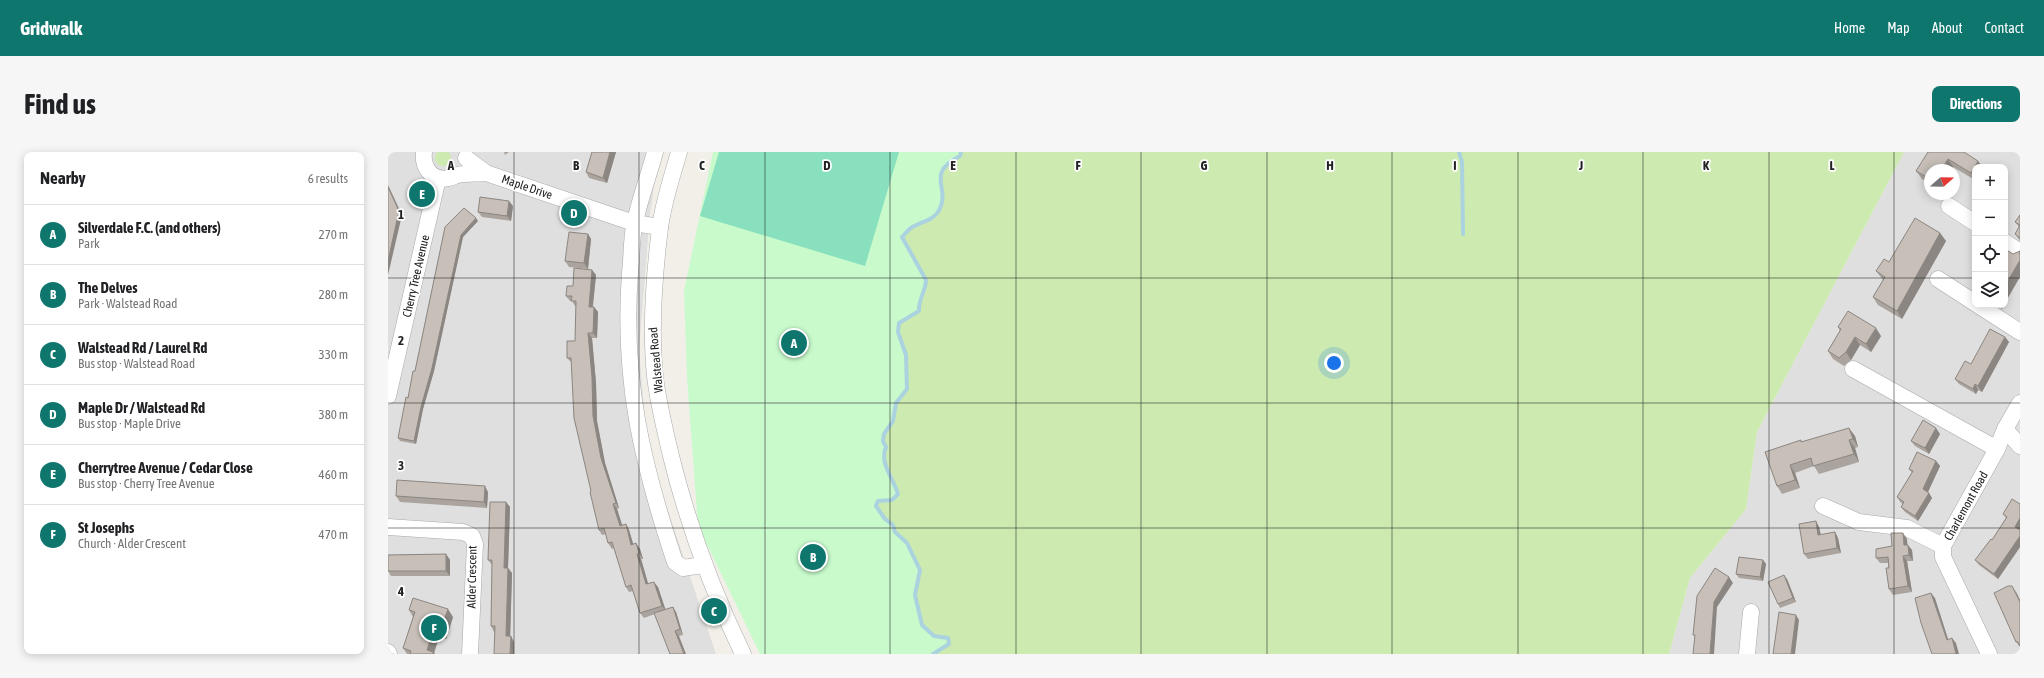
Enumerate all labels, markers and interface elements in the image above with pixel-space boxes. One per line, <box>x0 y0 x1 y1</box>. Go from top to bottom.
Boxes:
text: Gridwalk <box>20 17 82 39</box>
text: Home <box>1834 20 1865 36</box>
text: Map <box>1887 20 1910 36</box>
text: About <box>1932 20 1963 36</box>
text: Contact <box>1985 20 2024 36</box>
button: Directions <box>1932 86 2020 122</box>
text: Find us <box>24 88 96 120</box>
text: A <box>447 158 455 173</box>
text: B <box>573 158 580 173</box>
text: C <box>699 158 705 173</box>
text: D <box>823 158 831 173</box>
text: E <box>950 158 956 173</box>
text: F <box>1075 158 1081 173</box>
text: G <box>1201 158 1208 173</box>
text: H <box>1326 158 1334 173</box>
text: I <box>1453 158 1457 173</box>
text: J <box>1578 158 1583 173</box>
text: K <box>1703 158 1710 173</box>
text: L <box>1829 158 1835 173</box>
north arrow <box>1924 164 1960 200</box>
map controls <box>1972 164 2008 308</box>
button: + <box>1972 164 2008 200</box>
text: Nearby <box>40 168 86 188</box>
text: 6 results <box>308 171 348 186</box>
street label: Maple Drive <box>500 172 554 202</box>
pin: E <box>409 179 435 209</box>
pin: D <box>561 198 587 228</box>
button: − <box>1972 200 2008 236</box>
text: 1 <box>398 207 404 222</box>
text: Silverdale F.C. (and others) <box>78 219 221 236</box>
text: A <box>50 227 56 242</box>
text: 270 m <box>319 227 348 242</box>
street label: Cherry Tree Avenue <box>400 233 432 319</box>
text: Park <box>78 236 100 251</box>
button: locate <box>1972 236 2008 272</box>
button: layers <box>1972 272 2008 308</box>
text: The Delves <box>78 279 138 296</box>
text: B <box>50 287 56 302</box>
text: 280 m <box>319 287 348 302</box>
text: Park · Walstead Road <box>78 296 178 311</box>
street label: Walstead Road <box>646 327 666 393</box>
pin: A <box>781 328 807 358</box>
text: 2 <box>398 333 404 348</box>
text: Walstead Rd / Laurel Rd <box>78 339 207 356</box>
text: C <box>50 347 56 362</box>
text: 330 m <box>319 347 348 362</box>
your location <box>1324 353 1344 373</box>
text: Bus stop · Walstead Road <box>78 356 195 371</box>
text: Maple Dr / Walstead Rd <box>78 399 205 416</box>
text: D <box>49 407 57 422</box>
text: 380 m <box>319 407 348 422</box>
text: Bus stop · Maple Drive <box>78 416 181 431</box>
text: 3 <box>398 458 404 473</box>
text: Cherrytree Avenue / Cedar Close <box>78 459 253 476</box>
text: E <box>50 467 56 482</box>
text: 460 m <box>319 467 348 482</box>
street label: Charlemont Road <box>1941 469 1991 543</box>
text: Bus stop · Cherry Tree Avenue <box>78 476 215 491</box>
text: St Josephs <box>78 519 134 536</box>
text: F <box>50 527 56 542</box>
text: 470 m <box>319 527 348 542</box>
text: Church · Alder Crescent <box>78 536 186 551</box>
pin: B <box>800 542 826 572</box>
street label: Alder Crescent <box>464 545 480 609</box>
text: 4 <box>397 584 404 599</box>
pin: C <box>701 596 727 626</box>
pin: F <box>421 613 447 643</box>

